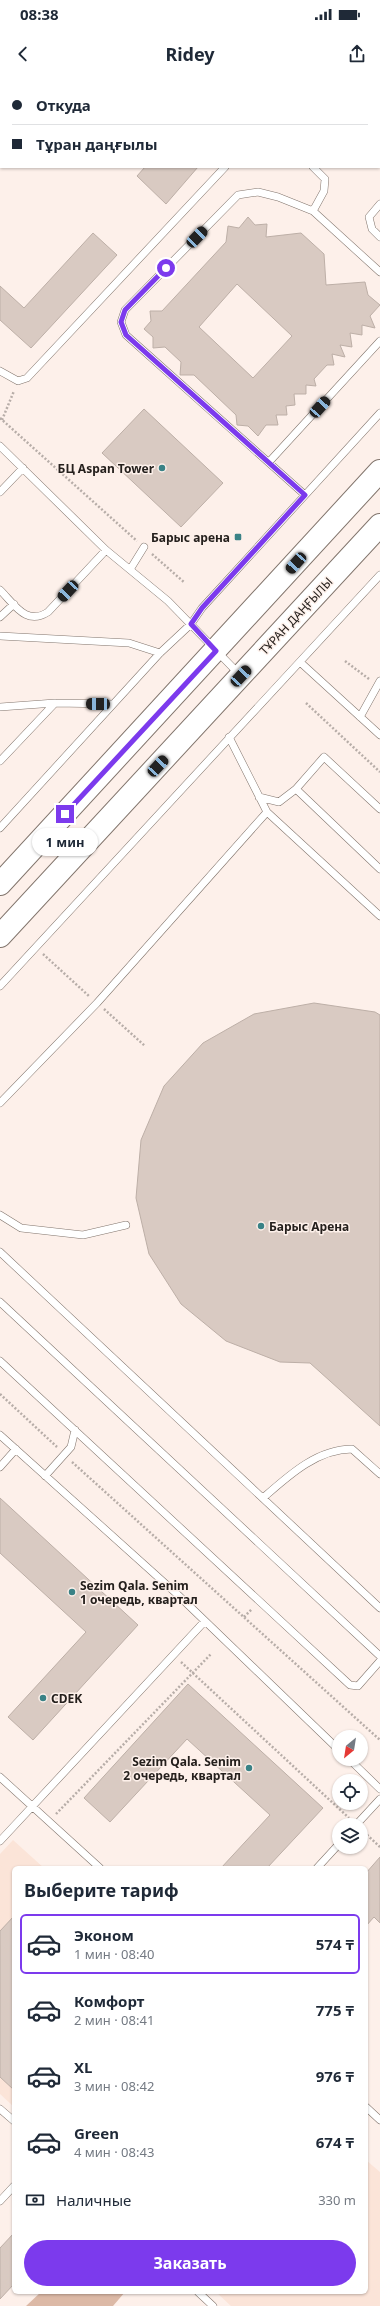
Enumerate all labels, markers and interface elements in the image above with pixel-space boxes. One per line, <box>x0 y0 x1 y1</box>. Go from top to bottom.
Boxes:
text: 08:38 <box>20 4 59 24</box>
text: Ridey <box>165 42 215 66</box>
icon: back <box>12 43 34 65</box>
icon: share <box>346 43 368 65</box>
text: Откуда <box>36 95 91 115</box>
text: Тұран даңғылы <box>36 134 157 154</box>
car <box>184 224 210 250</box>
route start <box>157 259 175 277</box>
car <box>308 394 332 420</box>
place label: БЦ Aspan Tower <box>58 460 155 477</box>
marker: БЦ Aspan Tower <box>157 463 167 473</box>
place label: Барыс арена <box>151 529 230 546</box>
marker: Барыс арена <box>233 532 243 542</box>
car <box>284 550 308 576</box>
street label: ТҰРАН ДАҢҒЫЛЫ <box>256 573 336 659</box>
car <box>55 578 81 604</box>
car <box>228 663 254 689</box>
car <box>86 698 110 710</box>
car <box>145 753 171 779</box>
route end <box>56 805 74 823</box>
callout: 1 мин <box>32 828 98 856</box>
text: 1 мин <box>46 833 85 851</box>
place label: Барыс Арена <box>269 1218 349 1235</box>
marker: Барыс Арена <box>256 1221 266 1231</box>
place label: Sezim Qala. Senim 1 очередь, квартал <box>80 1577 198 1608</box>
marker: Sezim Qala. Senim 1 очередь, квартал <box>67 1587 77 1597</box>
place label: CDEK <box>51 1690 82 1707</box>
marker: CDEK <box>38 1693 48 1703</box>
north arrow <box>332 1730 368 1766</box>
map controls <box>332 1730 368 1854</box>
place label: Sezim Qala. Senim 2 очередь, квартал <box>123 1753 241 1784</box>
marker: Sezim Qala. Senim 2 очередь, квартал <box>244 1763 254 1773</box>
button: locate <box>332 1774 368 1810</box>
button: layers <box>332 1818 368 1854</box>
text: Выберите тариф <box>24 1878 179 1902</box>
text: Эконом <box>74 1925 134 1945</box>
icon: car <box>26 1926 62 1962</box>
text: 574 ₸ <box>316 1934 354 1954</box>
text: 1 мин · 08:40 <box>74 1945 154 1963</box>
text: Комфорт <box>74 1991 144 2011</box>
icon: car <box>26 1992 62 2028</box>
text: 775 ₸ <box>316 2000 354 2020</box>
text: 2 мин · 08:41 <box>74 2011 154 2029</box>
text: XL <box>74 2057 92 2077</box>
icon: car <box>26 2058 62 2094</box>
text: 976 ₸ <box>316 2066 354 2086</box>
text: 3 мин · 08:42 <box>74 2077 154 2095</box>
text: Green <box>74 2123 119 2143</box>
icon: car <box>26 2124 62 2160</box>
text: 674 ₸ <box>316 2132 354 2152</box>
text: 4 мин · 08:43 <box>74 2143 154 2161</box>
icon: cash <box>24 2189 46 2211</box>
text: Наличные <box>56 2190 131 2210</box>
text: 330 m <box>318 2191 356 2209</box>
button: Заказать <box>24 2240 356 2286</box>

